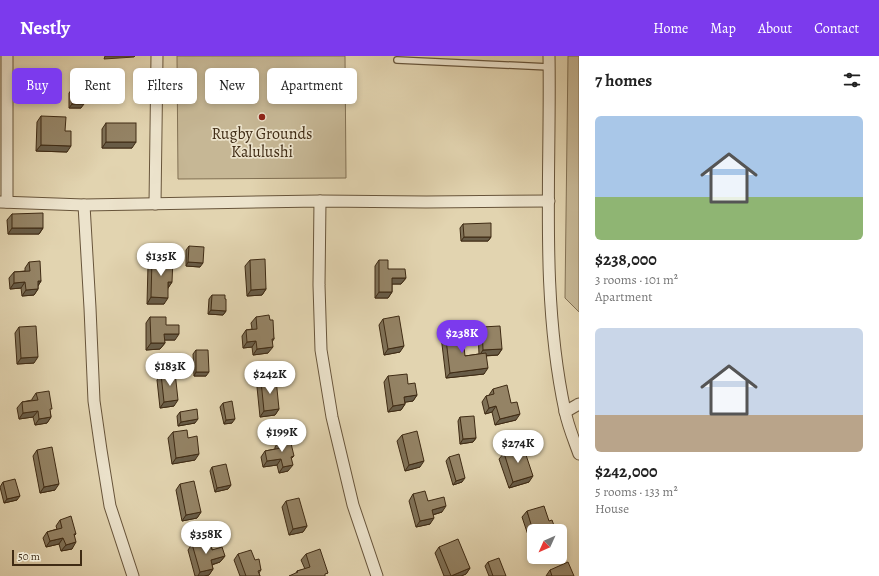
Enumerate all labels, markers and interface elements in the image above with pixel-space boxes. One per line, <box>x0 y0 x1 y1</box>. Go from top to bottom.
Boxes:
text: Nestly <box>20 15 70 41</box>
text: Home <box>653 19 688 38</box>
text: Map <box>710 19 736 38</box>
text: About <box>758 19 792 38</box>
text: Contact <box>814 19 859 38</box>
chip: Buy <box>12 68 62 104</box>
chip: Rent <box>70 68 125 104</box>
chip: Filters <box>133 68 197 104</box>
chip: New <box>205 68 259 104</box>
chip: Apartment <box>267 68 357 104</box>
text: 7 homes <box>595 69 652 92</box>
icon: filters <box>841 69 863 91</box>
marker: Rugby Grounds Kalulushi <box>257 112 267 122</box>
place label: Rugby Grounds Kalulushi <box>212 123 312 163</box>
icon: home <box>693 142 765 214</box>
pin: $135K <box>133 243 189 277</box>
text: $135K <box>146 247 176 264</box>
text: $238,000 <box>595 248 657 271</box>
text: 3 rooms · 101 m² <box>595 271 678 288</box>
text: Apartment <box>595 288 653 305</box>
pin: $238K <box>434 320 490 354</box>
text: $238K <box>446 324 478 341</box>
pin: $183K <box>142 353 198 387</box>
icon: home <box>693 354 765 426</box>
text: $183K <box>154 357 186 374</box>
pin: $242K <box>242 361 298 395</box>
text: $242K <box>253 365 287 382</box>
pin: $199K <box>254 419 310 453</box>
text: $199K <box>266 423 298 440</box>
pin: $274K <box>490 430 546 464</box>
text: $274K <box>502 434 534 451</box>
text: $242,000 <box>595 460 658 483</box>
text: 5 rooms · 133 m² <box>595 483 678 500</box>
text: House <box>595 500 629 517</box>
pin: $358K <box>178 521 234 555</box>
north arrow <box>527 524 567 564</box>
map controls <box>527 524 567 564</box>
text: $358K <box>190 525 222 542</box>
scale bar <box>12 548 82 567</box>
text: 50 m <box>18 549 40 564</box>

